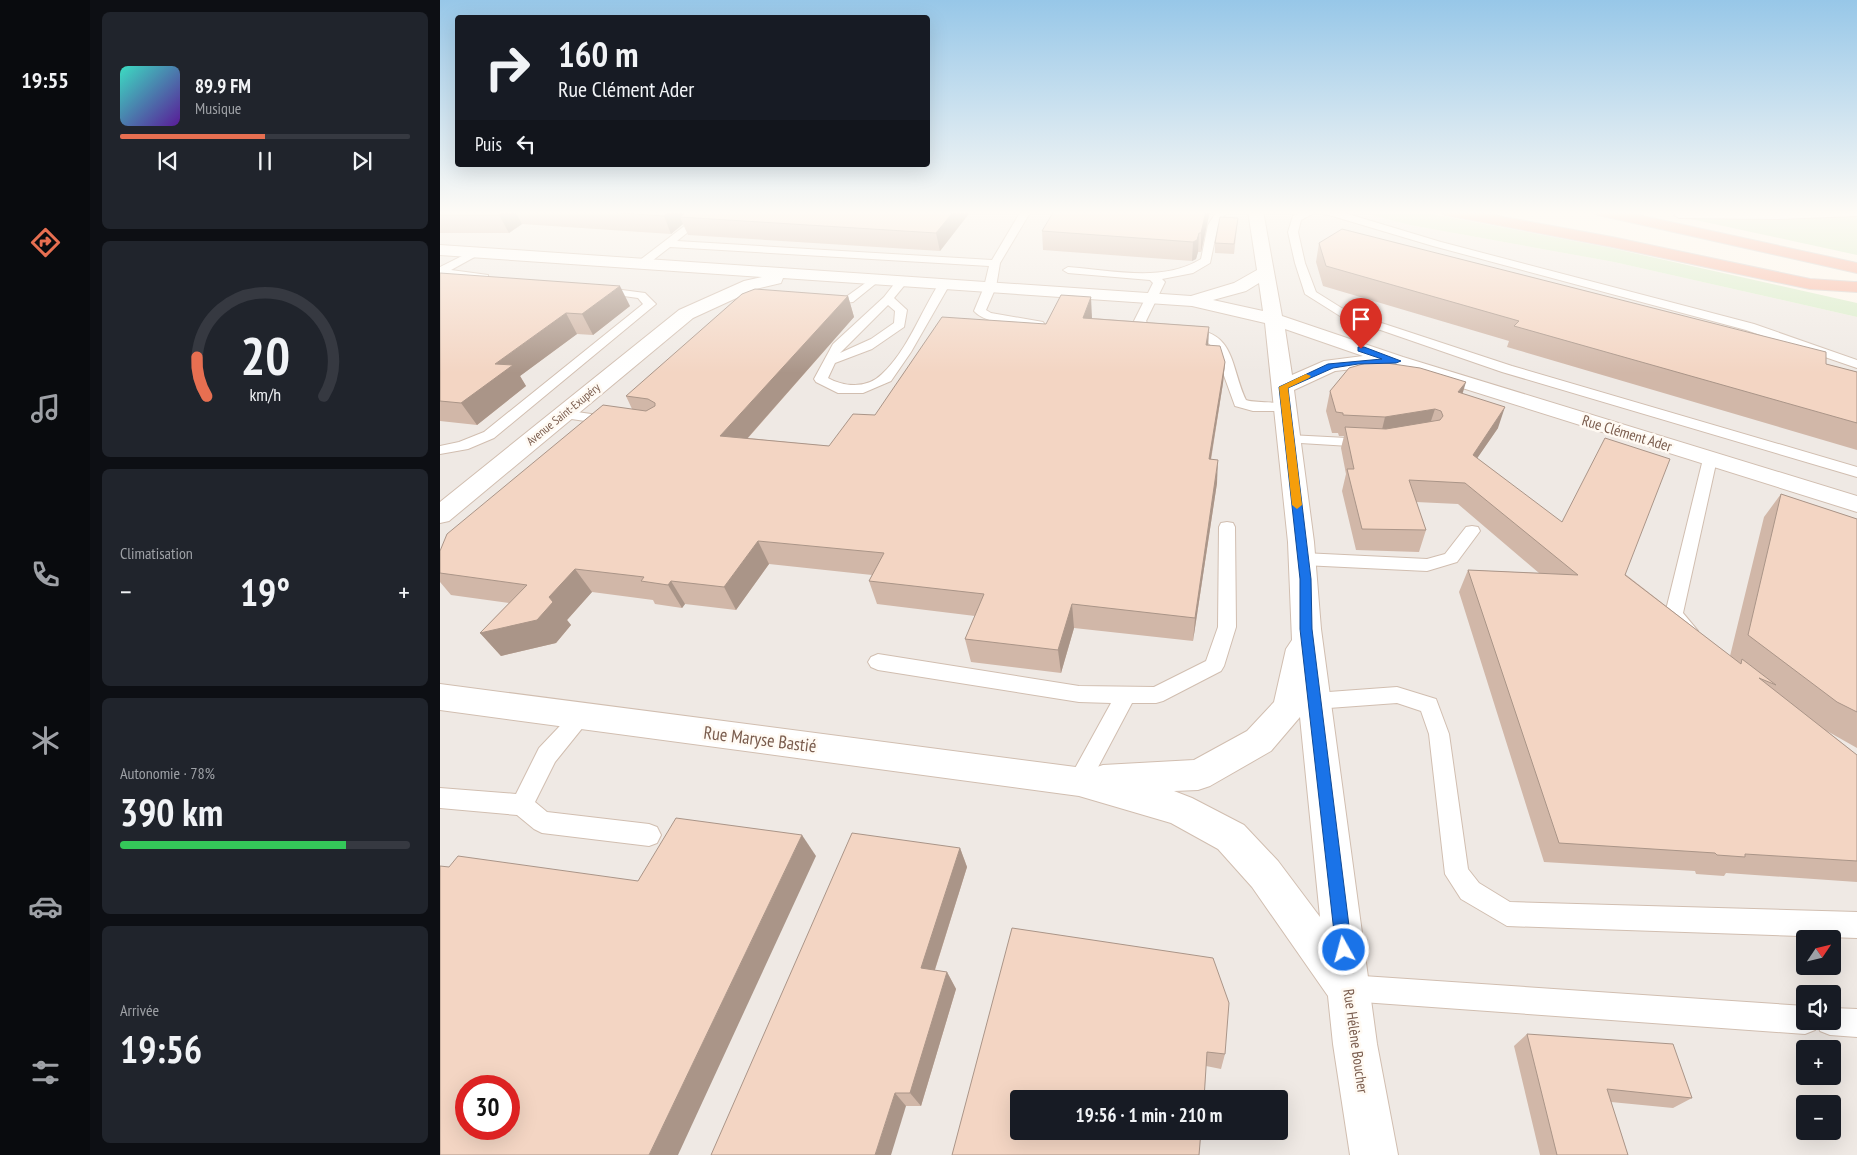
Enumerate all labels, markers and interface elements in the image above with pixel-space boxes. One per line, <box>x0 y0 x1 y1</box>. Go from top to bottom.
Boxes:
text: 160 m <box>558 31 639 77</box>
icon: right <box>475 35 540 100</box>
text: 19:55 <box>21 66 69 94</box>
text: 89.9 FM <box>195 74 251 98</box>
text: Rue Clément Ader <box>558 75 694 103</box>
text: Musique <box>195 98 241 118</box>
icon: left <box>512 130 540 158</box>
text: Puis <box>475 132 502 156</box>
icon: previous <box>154 147 182 175</box>
icon: pause <box>251 147 279 175</box>
icon: next <box>348 147 376 175</box>
icon: directions <box>28 225 63 260</box>
pin <box>1340 298 1382 349</box>
icon: arrive <box>1347 305 1375 333</box>
text: 20 <box>240 322 290 389</box>
street label: Avenue Saint-Exupéry <box>523 379 603 448</box>
text: km/h <box>249 383 281 406</box>
icon: music <box>28 391 63 426</box>
street label: Rue Clément Ader <box>1580 410 1675 456</box>
text: Climatisation <box>120 543 193 563</box>
icon: phone <box>28 557 63 592</box>
text: 19° <box>240 567 290 616</box>
text: − <box>120 573 132 610</box>
text: + <box>398 573 410 610</box>
street label: Rue Maryse Bastié <box>702 721 818 757</box>
icon: climate <box>28 723 63 758</box>
text: Autonomie · 78% <box>120 763 215 783</box>
text: 390 km <box>120 787 223 836</box>
icon: car <box>28 889 63 924</box>
position arrow <box>1317 923 1369 975</box>
north arrow <box>1796 930 1841 975</box>
map controls <box>1796 930 1841 1140</box>
button: sound <box>1796 985 1841 1030</box>
street label: Rue Hélène Boucher <box>1339 988 1373 1095</box>
text: Arrivée <box>120 1000 159 1020</box>
text: 19:56 <box>120 1024 202 1073</box>
button: + <box>1796 1040 1841 1085</box>
icon: filters <box>28 1055 63 1090</box>
speed limit sign: 30 <box>455 1075 520 1140</box>
button: − <box>1796 1095 1841 1140</box>
text: 19:56 · 1 min · 210 m <box>1076 1103 1222 1127</box>

